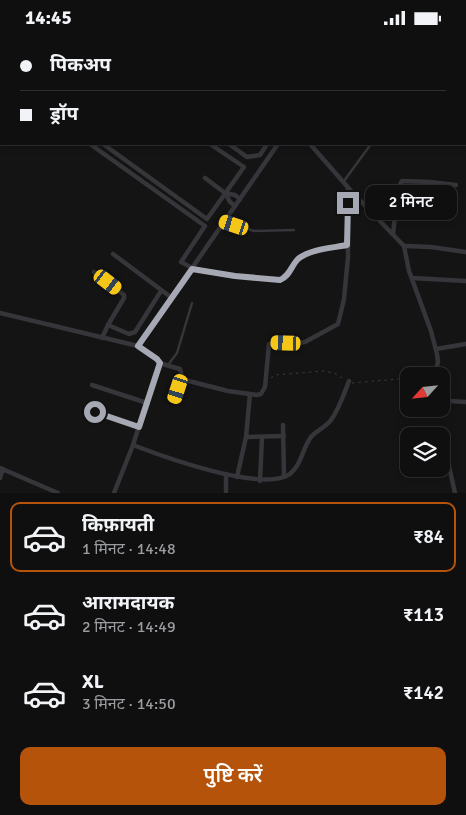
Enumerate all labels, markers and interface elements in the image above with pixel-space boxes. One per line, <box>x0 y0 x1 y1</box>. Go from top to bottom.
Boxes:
text: 14:45 <box>25 6 72 30</box>
text: पिकअप <box>50 53 111 77</box>
text: ड्रॉप <box>50 102 78 126</box>
callout: 2 मिनट <box>366 185 458 221</box>
route end <box>337 192 359 214</box>
text: 2 मिनट <box>389 192 433 212</box>
car <box>217 213 250 237</box>
car <box>91 267 124 297</box>
car <box>270 335 301 351</box>
north arrow <box>400 367 450 417</box>
map controls <box>400 367 450 477</box>
car <box>166 372 189 406</box>
route start <box>84 401 106 423</box>
button: layers <box>400 427 450 477</box>
text: किफ़ायती <box>82 513 154 537</box>
icon: car <box>22 515 67 560</box>
text: ₹84 <box>413 525 444 549</box>
text: 1 मिनट · 14:48 <box>82 539 176 559</box>
text: आरामदायक <box>82 591 174 615</box>
icon: car <box>22 593 67 638</box>
text: ₹113 <box>403 603 444 627</box>
text: 2 मिनट · 14:49 <box>82 617 176 637</box>
text: XL <box>82 670 104 694</box>
icon: car <box>22 671 67 716</box>
text: ₹142 <box>403 681 444 705</box>
text: 3 मिनट · 14:50 <box>82 694 176 714</box>
button: पुष्टि करें <box>20 747 446 805</box>

